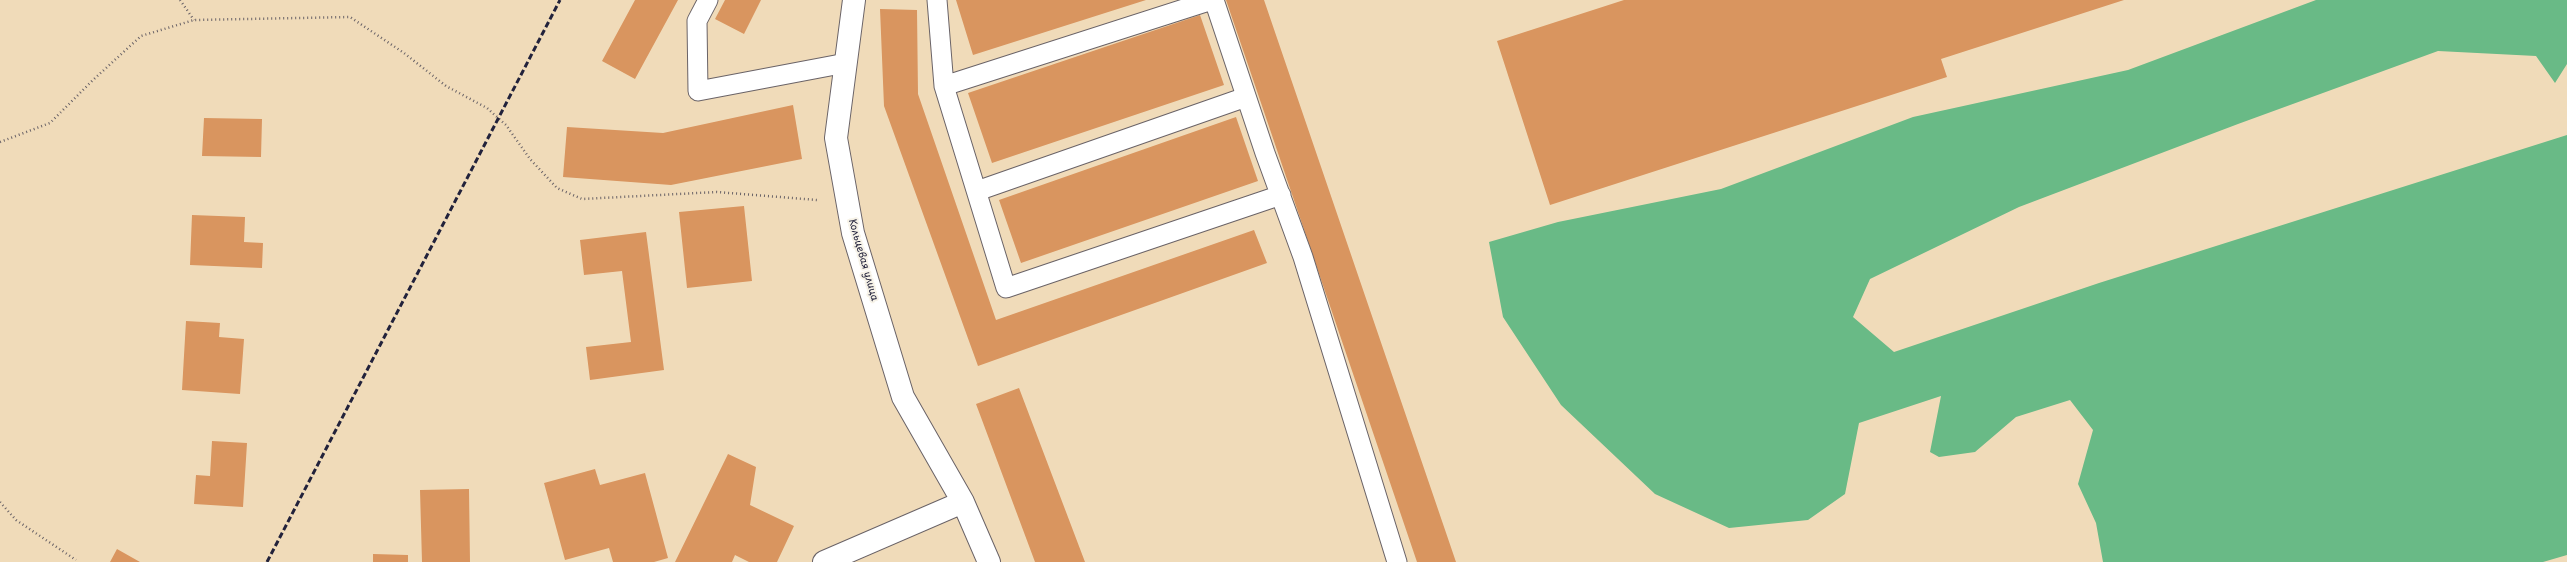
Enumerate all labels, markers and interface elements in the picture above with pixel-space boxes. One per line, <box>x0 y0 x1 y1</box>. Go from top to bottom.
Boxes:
street label: Кольцевая улица <box>846 218 880 302</box>

